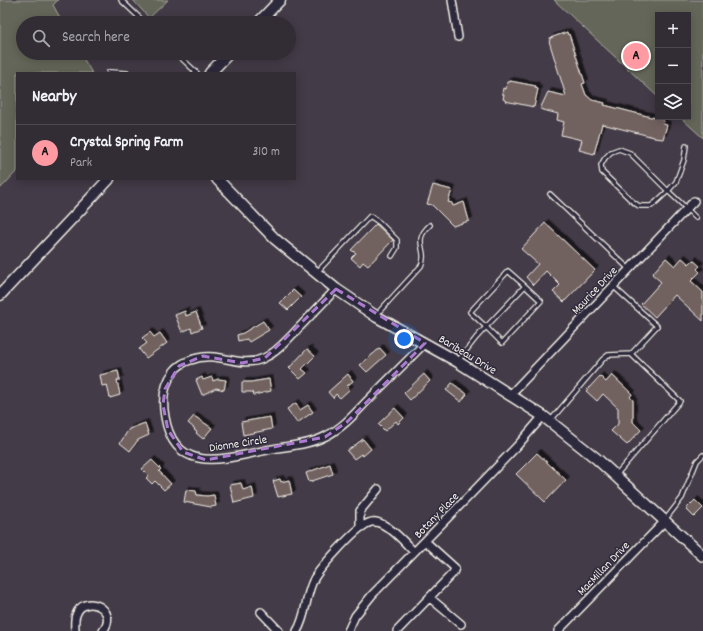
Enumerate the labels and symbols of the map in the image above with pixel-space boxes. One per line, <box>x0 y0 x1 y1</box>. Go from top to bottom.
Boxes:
pin: A <box>623 41 649 71</box>
street label: Maurice Drive <box>568 263 622 319</box>
your location <box>394 329 414 349</box>
street label: Baribeau Drive <box>435 331 500 379</box>
street label: Dionne Circle <box>208 432 268 457</box>
street label: Botany Place <box>411 489 463 543</box>
street label: MacMillan Drive <box>574 538 634 600</box>

